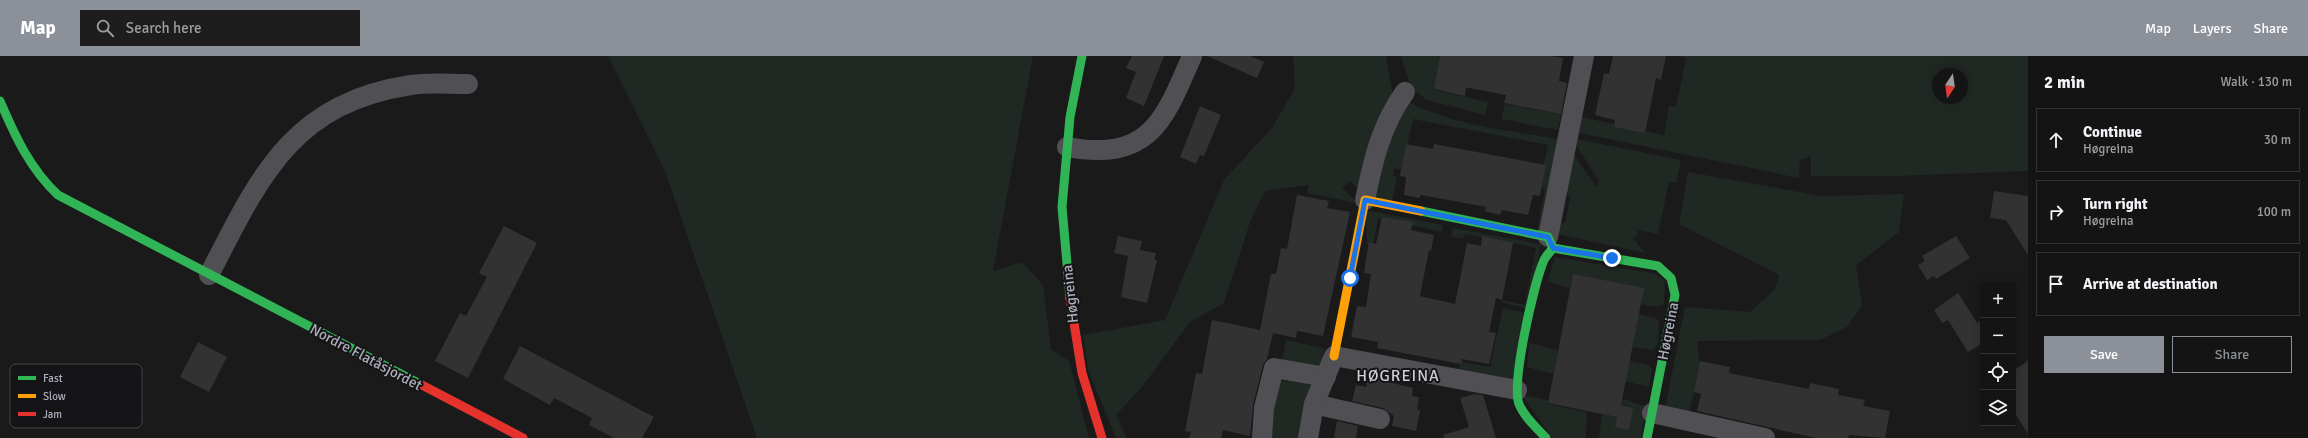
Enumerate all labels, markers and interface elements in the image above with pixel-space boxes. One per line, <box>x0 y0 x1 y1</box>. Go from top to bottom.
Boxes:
search box <box>80 10 360 46</box>
text: Map <box>20 16 56 40</box>
icon: search <box>94 17 116 39</box>
text: Search here <box>126 19 201 37</box>
text: Map <box>2145 20 2171 37</box>
text: Layers <box>2193 20 2232 37</box>
text: Share <box>2254 20 2288 37</box>
north arrow <box>1932 68 1968 104</box>
text: 2 min <box>2044 72 2085 93</box>
text: Walk · 130 m <box>2221 74 2292 90</box>
text: Continue <box>2083 123 2142 141</box>
icon: ahead <box>2045 129 2067 151</box>
text: 30 m <box>2264 132 2291 148</box>
text: Høgreina <box>2083 141 2134 157</box>
text: Turn right <box>2083 195 2148 213</box>
icon: right <box>2045 201 2067 223</box>
text: 100 m <box>2257 204 2291 220</box>
text: Høgreina <box>2083 213 2134 229</box>
route end <box>1603 249 1621 267</box>
street label: Høgreina <box>1058 264 1082 324</box>
route start <box>1341 269 1359 287</box>
icon: arrive <box>2045 273 2067 295</box>
text: Arrive at destination <box>2083 275 2218 293</box>
map controls <box>1980 282 2016 426</box>
button: + <box>1980 282 2016 318</box>
street label: Høgreina <box>1654 301 1682 361</box>
button: − <box>1980 318 2016 354</box>
street label: Nordre Flatåsjordet <box>307 320 425 394</box>
button: Save <box>2044 336 2164 373</box>
button: Share <box>2172 336 2292 373</box>
button: locate <box>1980 354 2016 390</box>
legend <box>10 364 142 428</box>
district label: HØGREINA <box>1356 366 1440 386</box>
text: Fast <box>43 372 63 385</box>
text: Slow <box>43 390 66 403</box>
button: layers <box>1980 390 2016 426</box>
text: Jam <box>43 408 62 421</box>

